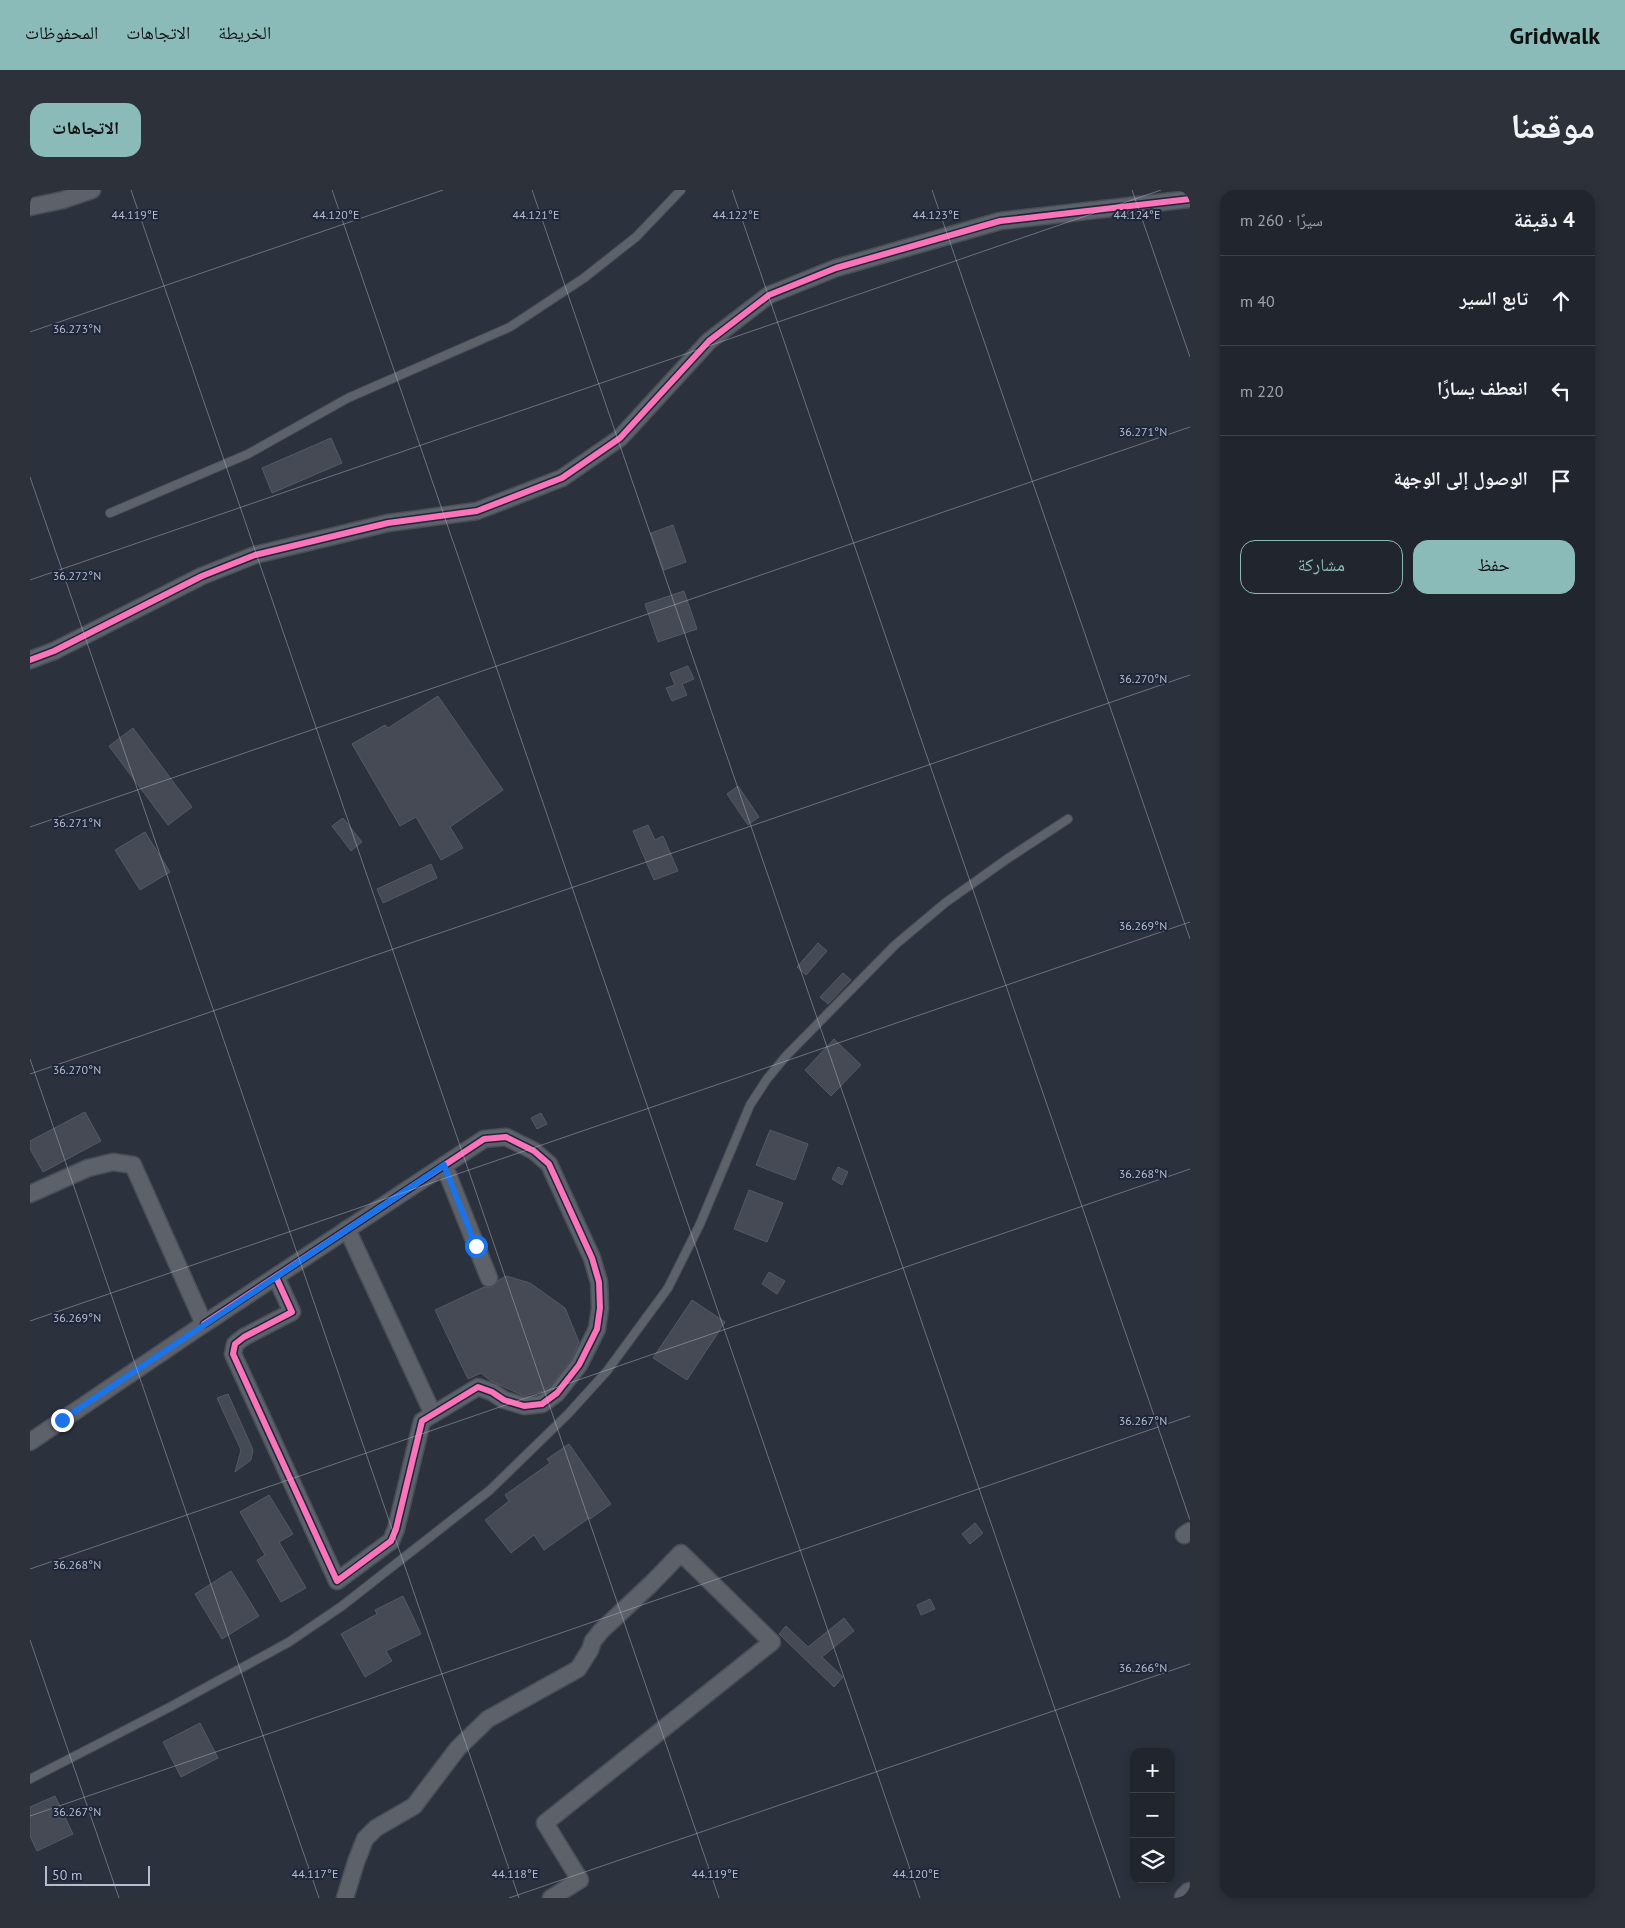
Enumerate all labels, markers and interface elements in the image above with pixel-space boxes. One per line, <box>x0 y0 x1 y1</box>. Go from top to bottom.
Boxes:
text: Gridwalk <box>1510 20 1600 51</box>
text: المحفوظات <box>25 21 98 44</box>
text: الاتجاهات <box>126 21 190 44</box>
text: الخريطة <box>218 21 271 44</box>
text: موقعنا <box>1510 102 1595 148</box>
button: الاتجاهات <box>30 103 141 157</box>
text: 4 دقيقة <box>1514 206 1575 233</box>
text: 44.119°E <box>112 207 158 222</box>
text: 44.120°E <box>313 207 359 222</box>
text: 44.121°E <box>513 207 559 222</box>
text: 44.122°E <box>713 207 759 222</box>
text: 44.123°E <box>913 207 959 222</box>
text: 44.124°E <box>1114 207 1160 222</box>
text: سيرًا · 260 m <box>1240 210 1323 230</box>
text: تابع السير <box>1460 286 1528 310</box>
icon: ahead <box>1547 287 1575 315</box>
text: 40 m <box>1240 291 1275 311</box>
text: 36.273°N <box>53 321 101 336</box>
text: انعطف يسارًا <box>1437 376 1528 400</box>
icon: left <box>1547 377 1575 405</box>
text: 220 m <box>1240 381 1283 401</box>
text: 36.271°N <box>1119 424 1167 439</box>
text: الوصول إلى الوجهة <box>1393 466 1528 490</box>
icon: arrive <box>1547 467 1575 495</box>
button: مشاركة <box>1240 540 1403 594</box>
button: حفظ <box>1413 540 1575 594</box>
text: 36.272°N <box>53 568 101 583</box>
text: 36.270°N <box>1119 671 1167 686</box>
text: 36.271°N <box>53 815 101 830</box>
text: 36.269°N <box>1119 918 1167 933</box>
text: 36.270°N <box>53 1062 101 1077</box>
text: 36.268°N <box>1119 1166 1167 1181</box>
route start <box>465 1235 488 1258</box>
text: 36.269°N <box>53 1310 101 1325</box>
route end <box>51 1409 74 1432</box>
text: 36.267°N <box>1119 1413 1167 1428</box>
text: 36.268°N <box>53 1557 101 1572</box>
text: 36.266°N <box>1119 1660 1167 1675</box>
map controls <box>1130 1748 1175 1883</box>
button: + <box>1130 1748 1175 1793</box>
button: − <box>1130 1793 1175 1838</box>
text: 36.267°N <box>53 1804 101 1819</box>
button: layers <box>1130 1838 1175 1883</box>
scale bar <box>45 1863 150 1886</box>
text: 50 m <box>52 1866 82 1884</box>
text: 44.117°E <box>292 1866 338 1881</box>
text: 44.118°E <box>492 1866 538 1881</box>
text: 44.119°E <box>692 1866 738 1881</box>
text: 44.120°E <box>893 1866 939 1881</box>

